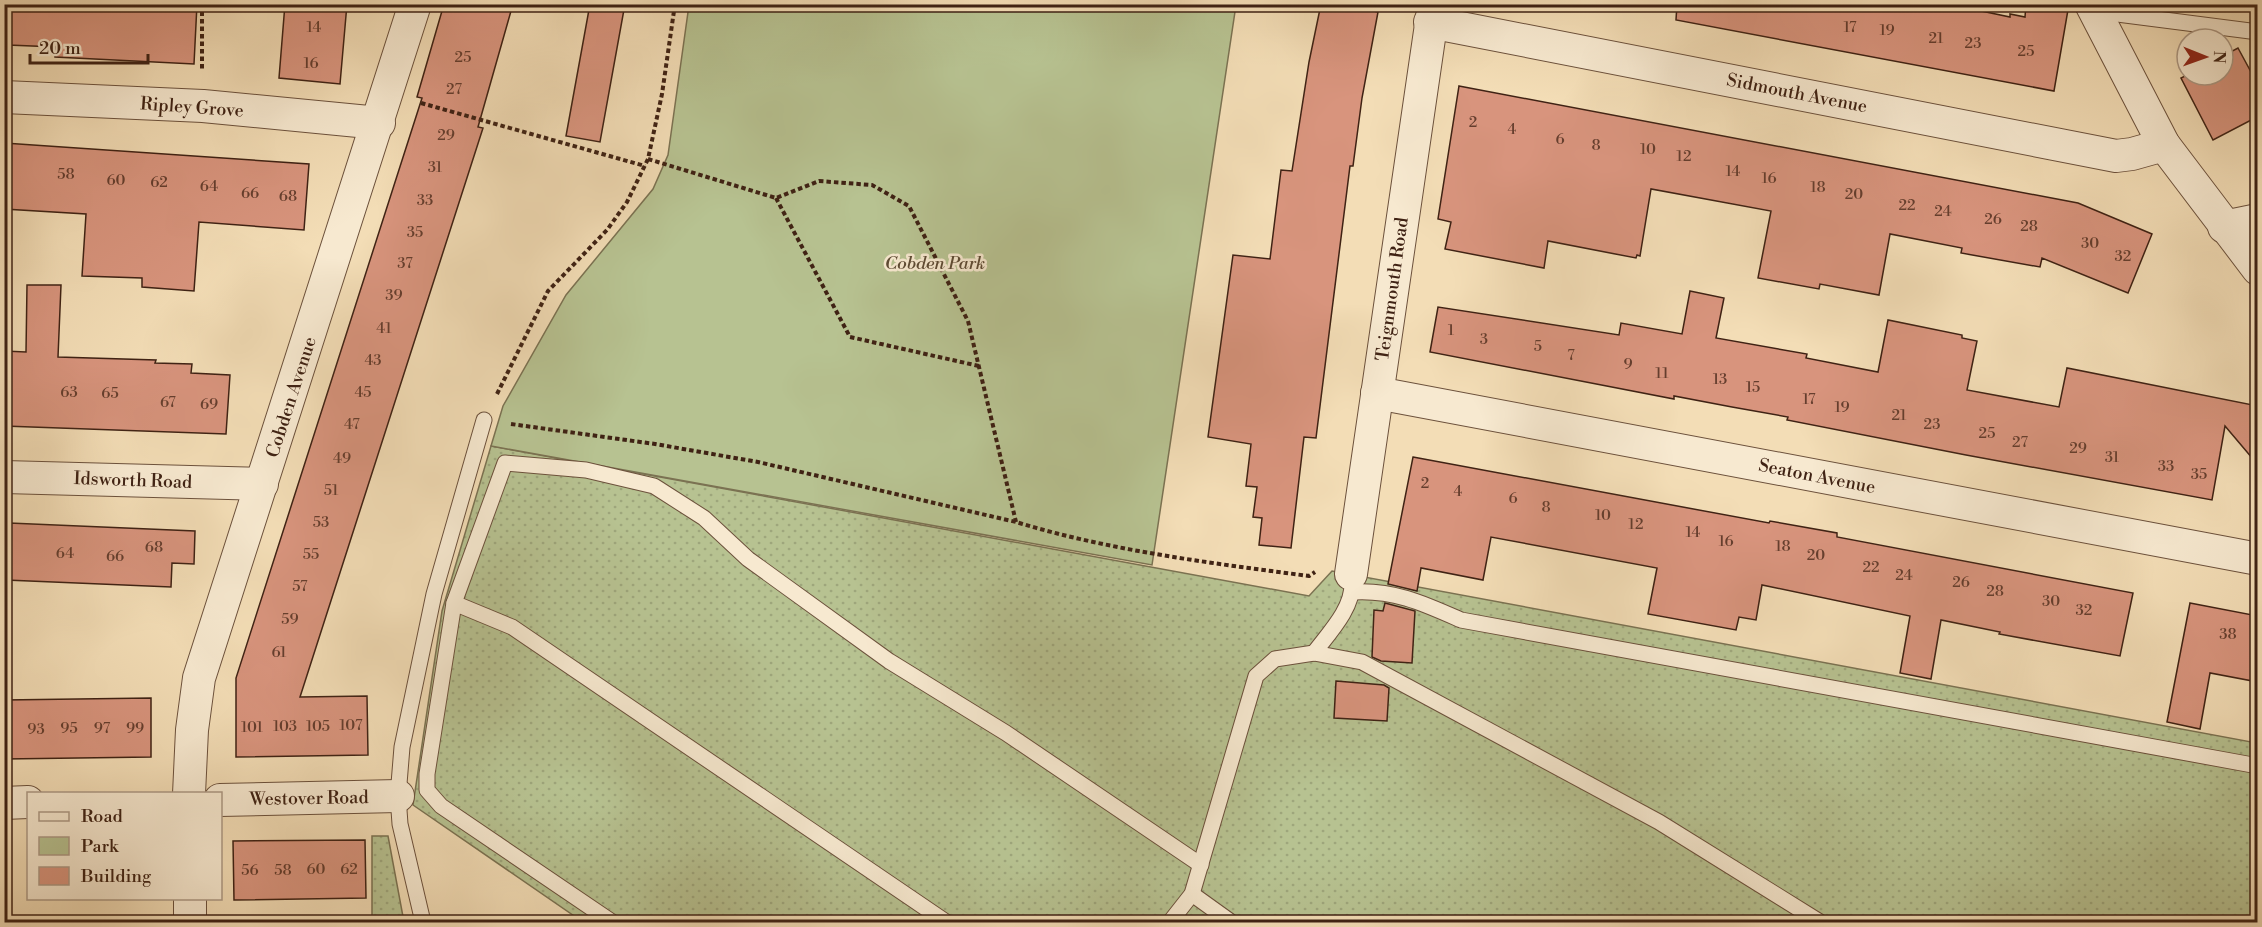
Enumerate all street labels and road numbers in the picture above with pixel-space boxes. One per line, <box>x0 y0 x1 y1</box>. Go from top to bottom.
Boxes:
street label: Sidmouth Avenue <box>1725 69 1869 118</box>
street label: Ripley Grove <box>139 92 245 123</box>
street label: Teignmouth Road <box>1371 215 1414 362</box>
street label: Cobden Avenue <box>261 334 322 461</box>
street label: Seaton Avenue <box>1757 454 1877 499</box>
street label: Idsworth Road <box>73 467 193 494</box>
street label: Westover Road <box>248 786 370 811</box>

